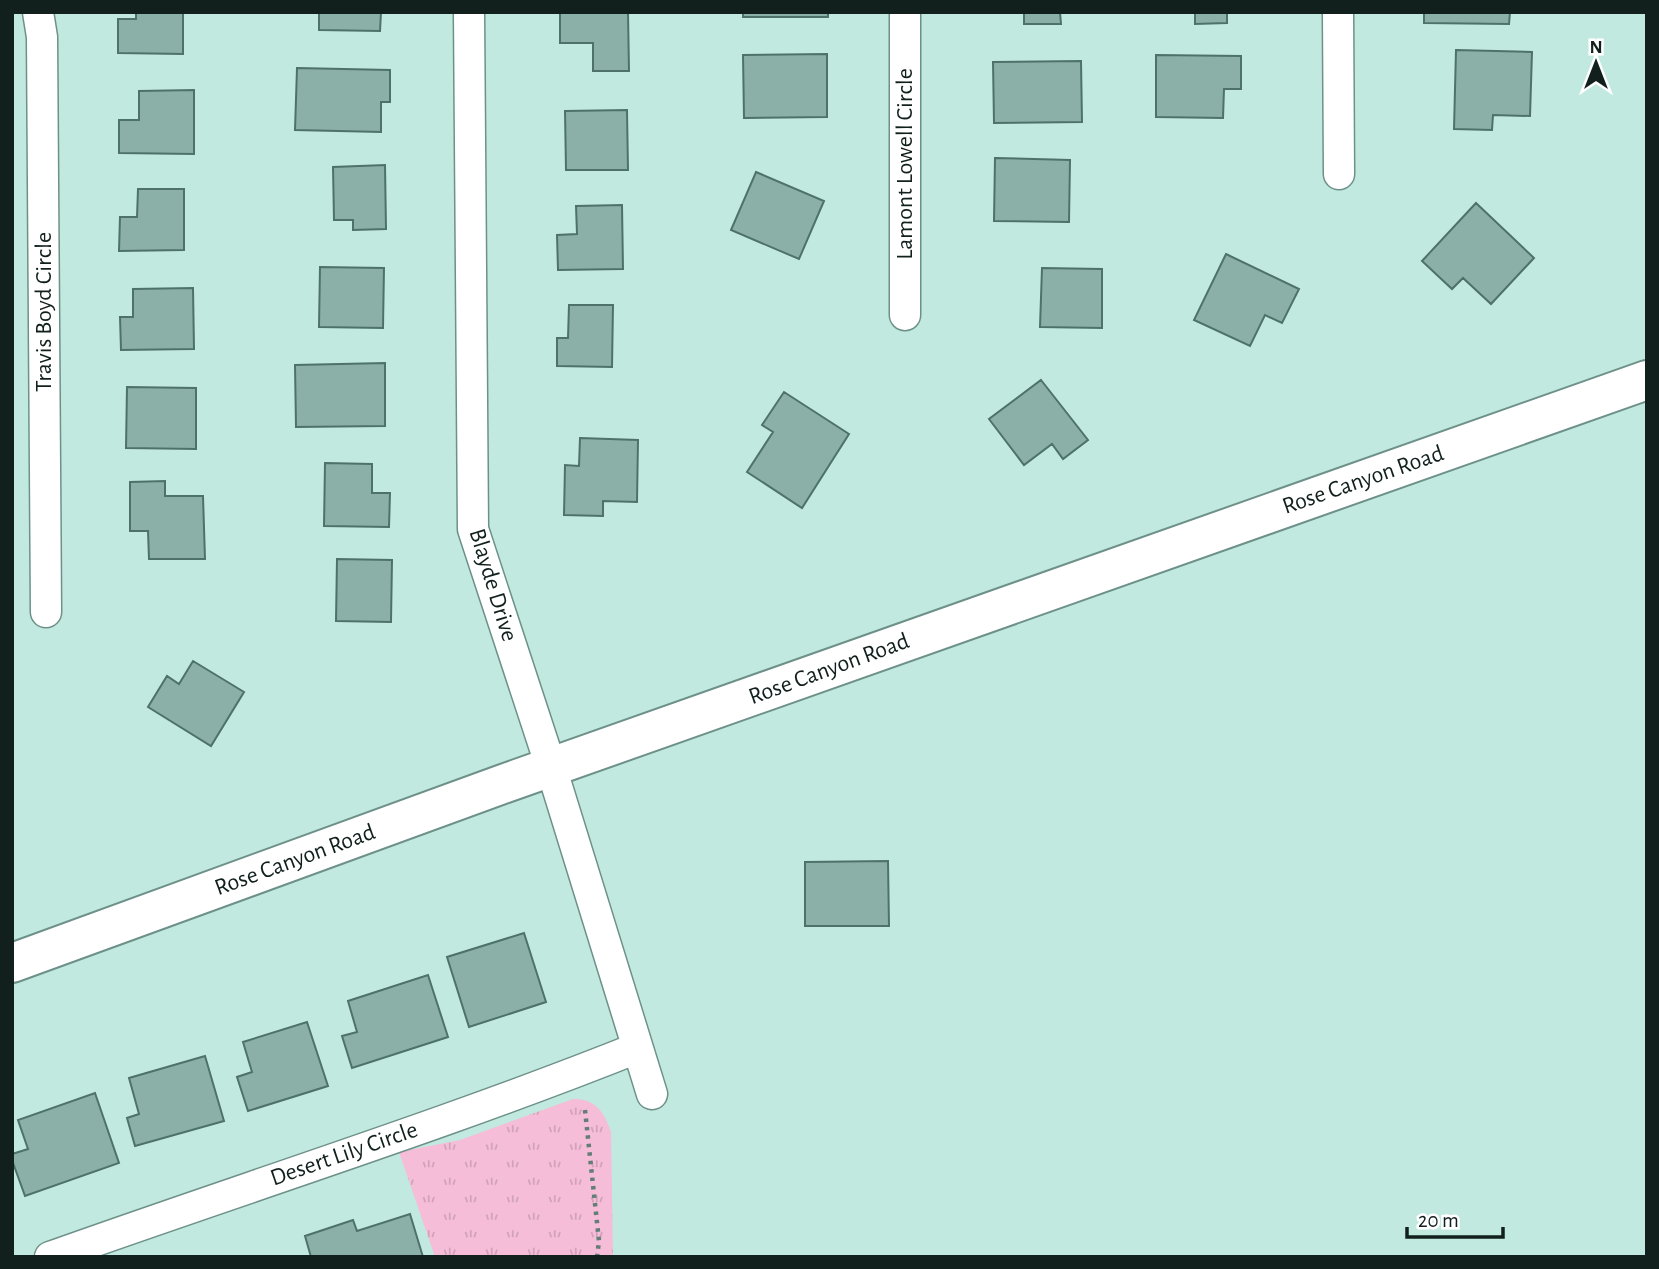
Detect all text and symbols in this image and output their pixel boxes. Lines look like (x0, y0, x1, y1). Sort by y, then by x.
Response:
north arrow (1561, 28, 1631, 98)
text: N (1589, 38, 1603, 57)
street label: Lamont Lowell Circle (893, 68, 917, 260)
street label: Travis Boyd Circle (32, 232, 56, 392)
street label: Rose Canyon Road (1279, 441, 1447, 519)
street label: Blayde Drive (464, 526, 522, 644)
street label: Rose Canyon Road (746, 629, 912, 709)
street label: Rose Canyon Road (212, 820, 378, 900)
street label: Desert Lily Circle (267, 1118, 421, 1190)
scale bar (1407, 1196, 1503, 1240)
text: 20 m (1418, 1210, 1459, 1231)

